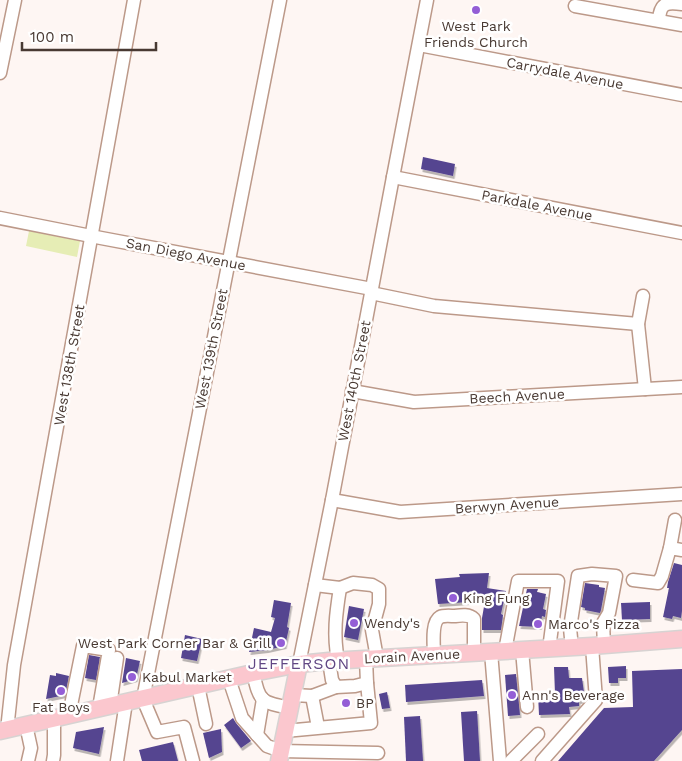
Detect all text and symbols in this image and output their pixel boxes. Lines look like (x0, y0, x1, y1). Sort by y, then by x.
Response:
marker: West Park Friends Church (470, 4, 482, 16)
place label: West Park Friends Church (424, 18, 528, 50)
scale bar (22, 20, 156, 52)
text: 100 m (30, 28, 74, 46)
street label: Carrydale Avenue (505, 54, 625, 92)
street label: Parkdale Avenue (480, 186, 594, 224)
street label: San Diego Avenue (125, 235, 247, 273)
street label: West 139th Street (191, 287, 231, 411)
street label: West 138th Street (50, 303, 88, 427)
street label: West 140th Street (334, 319, 374, 443)
street label: Beech Avenue (469, 386, 565, 406)
street label: Berwyn Avenue (454, 493, 560, 517)
place label: King Fung (463, 590, 530, 606)
marker: King Fung (447, 592, 459, 604)
place label: Wendy's (364, 615, 420, 631)
place label: Marco's Pizza (548, 616, 640, 632)
marker: Wendy's (348, 617, 360, 629)
marker: Marco's Pizza (532, 618, 544, 630)
place label: West Park Corner Bar & Grill (78, 635, 272, 651)
marker: West Park Corner Bar & Grill (275, 637, 287, 649)
street label: Lorain Avenue (364, 645, 460, 667)
district label: JEFFERSON (248, 654, 350, 673)
place label: Kabul Market (142, 669, 232, 685)
marker: Kabul Market (126, 671, 138, 683)
marker: Fat Boys (55, 685, 67, 697)
place label: Ann's Beverage (522, 687, 625, 703)
marker: Ann's Beverage (506, 689, 518, 701)
place label: BP (356, 695, 374, 711)
marker: BP (340, 697, 352, 709)
place label: Fat Boys (32, 699, 90, 715)

